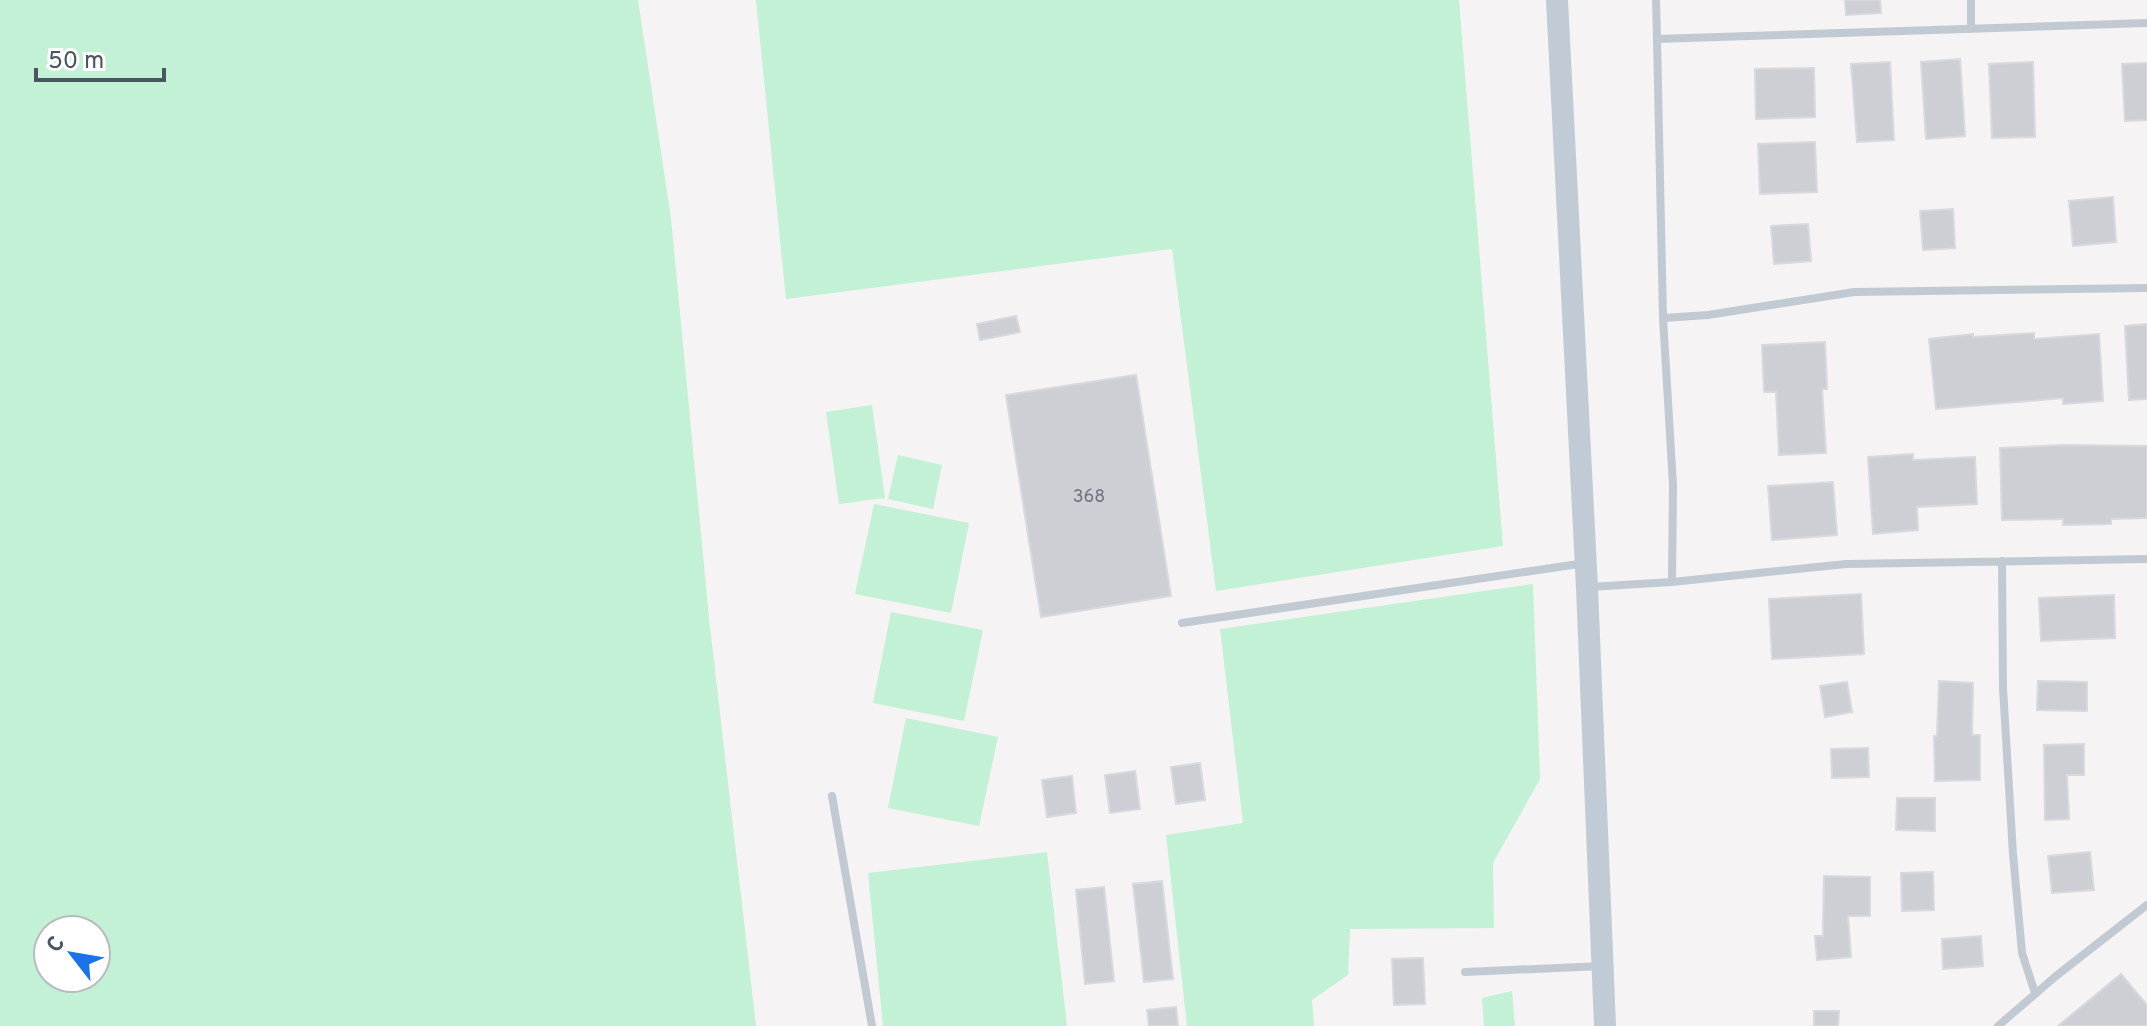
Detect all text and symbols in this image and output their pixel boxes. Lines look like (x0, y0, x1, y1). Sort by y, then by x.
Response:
scale bar (36, 32, 164, 82)
text: 50 m (48, 47, 104, 77)
house number: 368 (1073, 486, 1105, 509)
north arrow (32, 914, 112, 994)
text: С (42, 932, 72, 958)

